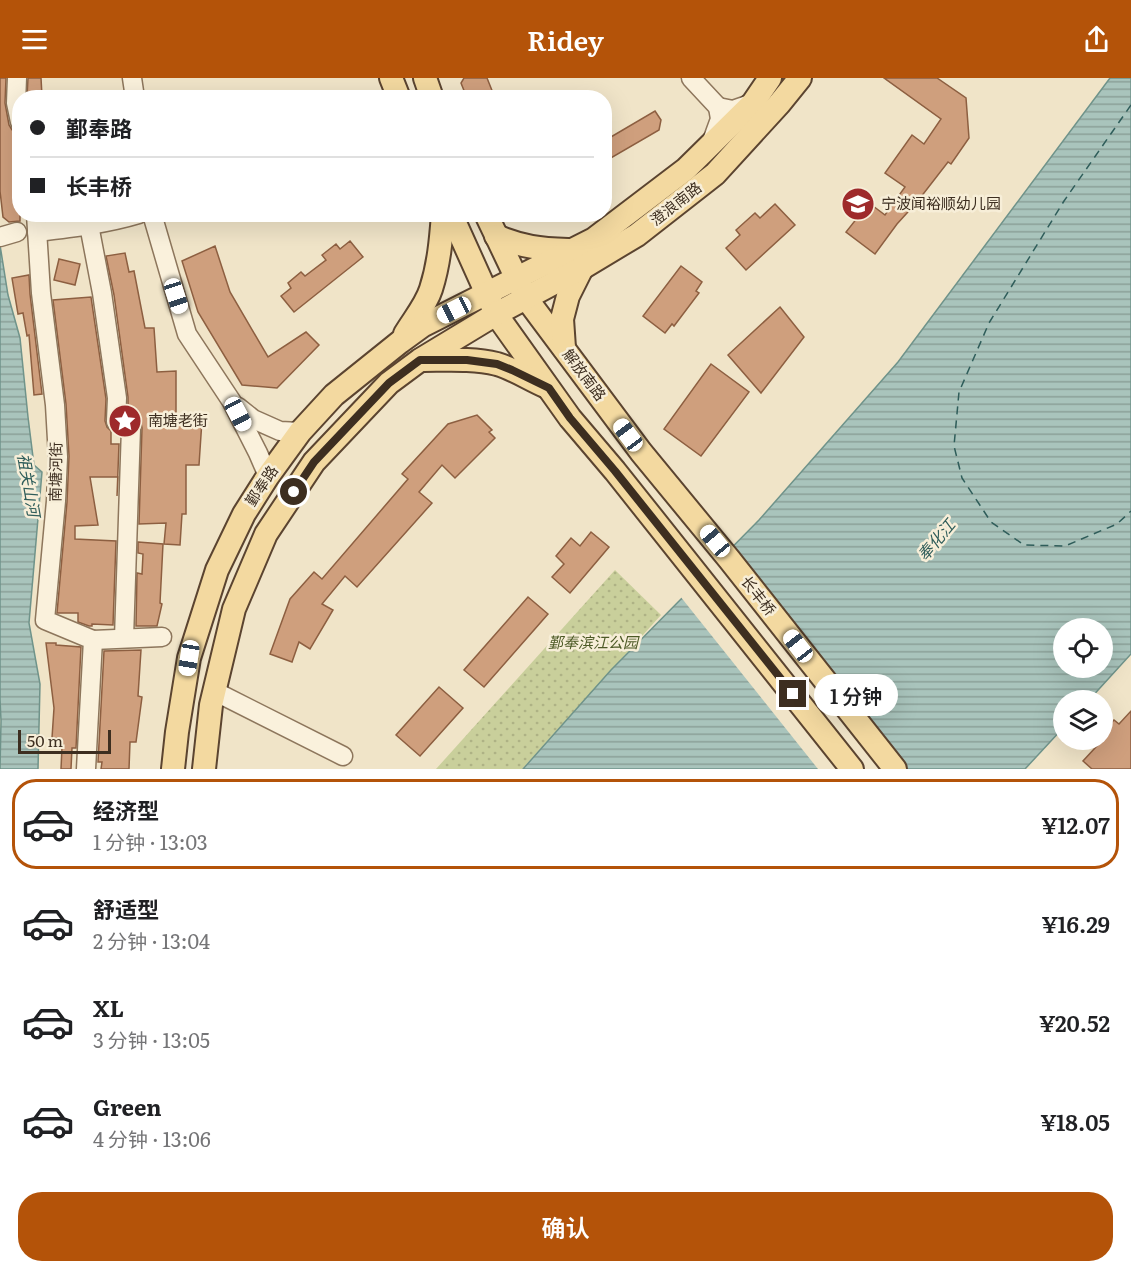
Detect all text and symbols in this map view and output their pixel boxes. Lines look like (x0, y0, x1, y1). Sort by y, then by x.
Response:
text: Ridey (527, 19, 604, 59)
icon: menu (18, 23, 51, 56)
icon: share (1080, 23, 1113, 56)
text: 鄞奉路 (66, 111, 132, 144)
text: 长丰桥 (66, 169, 132, 202)
street label: 澄浪南路 (644, 175, 706, 230)
school or university icon: 宁波闻裕顺幼儿园 (840, 186, 876, 222)
place label: 宁波闻裕顺幼儿园 (881, 191, 1001, 214)
car (162, 276, 190, 316)
car (434, 294, 474, 326)
street label: 解放南路 (558, 343, 612, 405)
car (222, 394, 254, 434)
place icon: 南塘老街 (107, 403, 143, 439)
place label: 南塘老街 (148, 408, 208, 431)
car (610, 415, 646, 455)
street label: 南塘河街 (42, 442, 67, 502)
water label: 祖关山河 (13, 451, 48, 521)
street label: 鄞奉路 (239, 460, 283, 510)
route start (280, 478, 307, 505)
water label: 奉化江 (911, 512, 961, 565)
car (697, 521, 733, 561)
street label: 长丰桥 (736, 570, 782, 620)
map controls (1053, 618, 1113, 750)
button: locate (1053, 618, 1113, 678)
car (780, 626, 816, 666)
park label: 鄞奉滨江公园 (548, 630, 640, 653)
car (177, 639, 201, 677)
callout: 1 分钟 (814, 673, 898, 715)
route end (779, 680, 806, 707)
text: 1 分钟 (830, 680, 882, 710)
button: layers (1053, 690, 1113, 750)
scale bar (18, 727, 111, 754)
text: 50 m (27, 728, 63, 752)
text: 经济型 (93, 793, 159, 826)
icon: car (21, 797, 75, 851)
text: ¥12.07 (1041, 808, 1110, 841)
text: 1 分钟 · 13:03 (93, 826, 208, 856)
text: 舒适型 (93, 892, 159, 925)
icon: car (21, 896, 75, 950)
text: ¥16.29 (1041, 907, 1110, 940)
text: 2 分钟 · 13:04 (93, 925, 210, 955)
text: XL (93, 991, 124, 1024)
icon: car (21, 995, 75, 1049)
text: ¥20.52 (1039, 1006, 1110, 1039)
text: 3 分钟 · 13:05 (93, 1024, 210, 1054)
text: Green (93, 1090, 162, 1123)
icon: car (21, 1094, 75, 1148)
text: ¥18.05 (1040, 1105, 1110, 1138)
text: 4 分钟 · 13:06 (93, 1123, 211, 1153)
button: 确认 (18, 1192, 1113, 1261)

